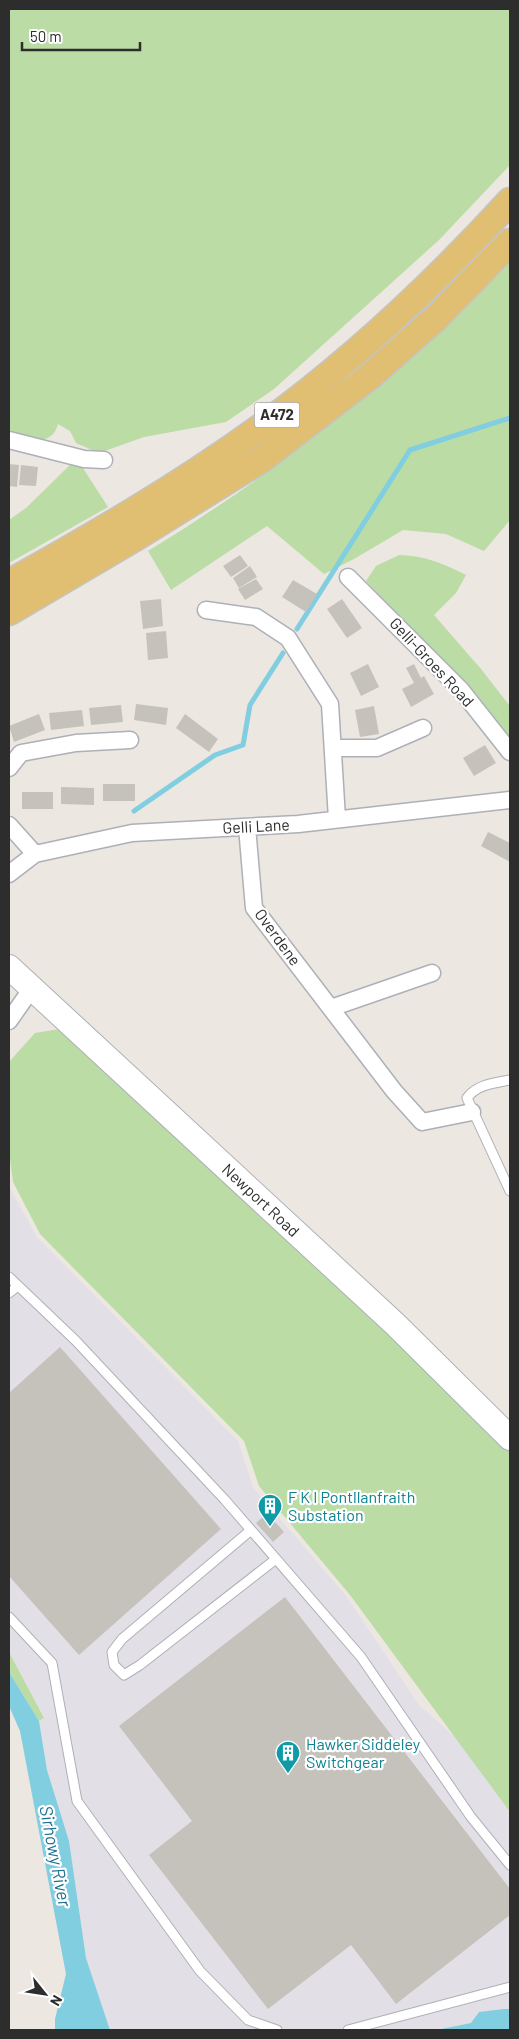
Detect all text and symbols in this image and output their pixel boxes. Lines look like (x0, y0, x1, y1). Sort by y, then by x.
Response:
scale bar (22, 20, 140, 52)
text: 50 m (30, 27, 62, 45)
road number: A472 (254, 402, 300, 428)
street label: Gelli-Groes Road (386, 613, 479, 710)
street label: Gelli Lane (222, 814, 290, 837)
street label: Overdene (251, 904, 305, 969)
street label: Newport Road (219, 1159, 304, 1240)
place label: F K I Pontllanfraith Substation (288, 1487, 415, 1524)
building icon: F K I Pontllanfraith Substation (257, 1493, 283, 1527)
place label: Hawker Siddeley Switchgear (306, 1734, 421, 1771)
building icon: Hawker Siddeley Switchgear (275, 1740, 301, 1774)
water label: Sirhowy River (35, 1803, 77, 1909)
north arrow (20, 1969, 70, 2019)
text: N (47, 1992, 66, 2009)

